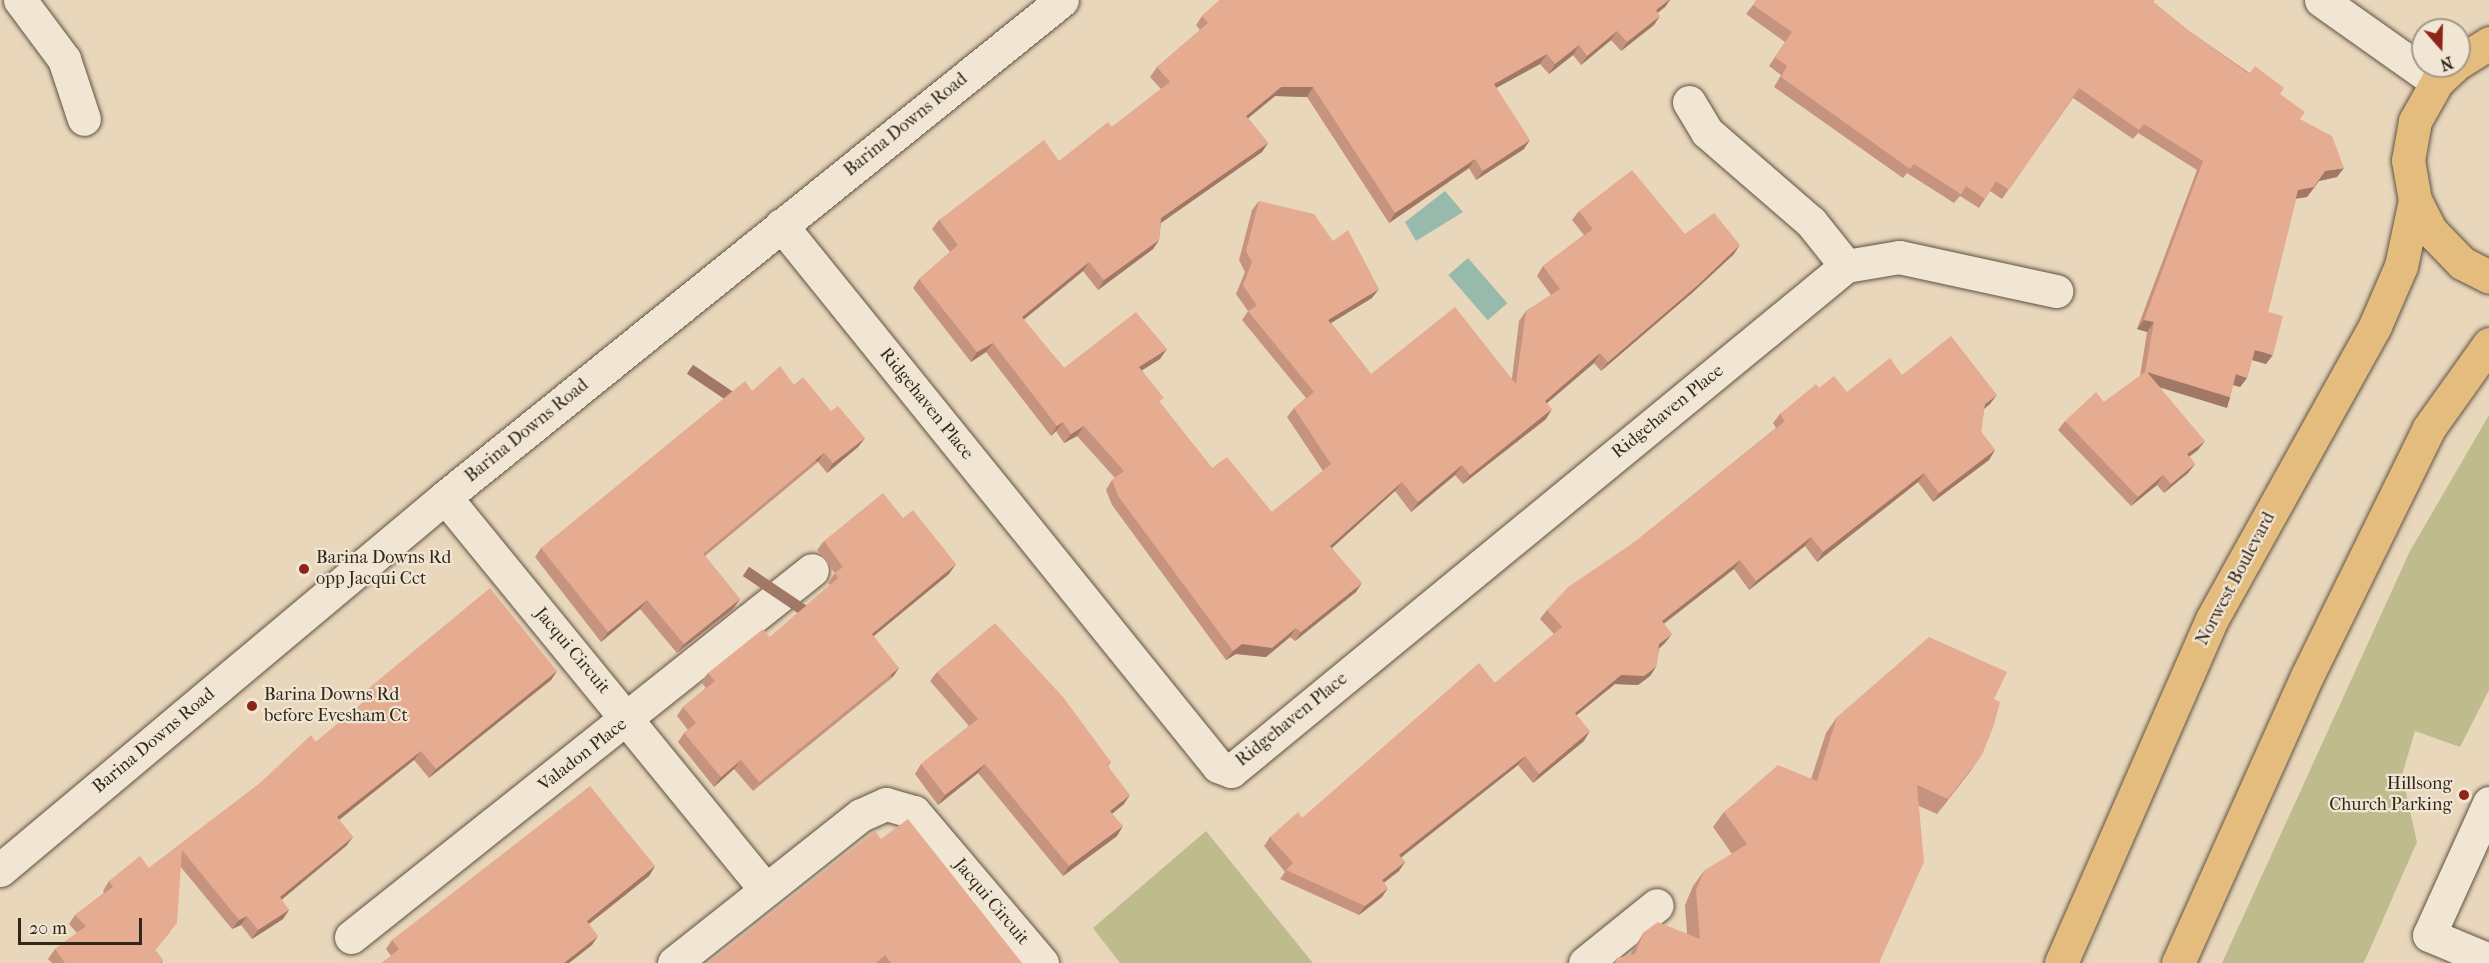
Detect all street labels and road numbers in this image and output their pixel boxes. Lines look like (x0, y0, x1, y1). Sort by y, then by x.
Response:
street label: Barina Downs Road (840, 69, 972, 181)
street label: Ridgehaven Place (874, 344, 978, 464)
street label: Ridgehaven Place (1608, 360, 1728, 464)
street label: Barina Downs Road (461, 375, 593, 487)
street label: Norwest Boulevard (2192, 509, 2280, 649)
street label: Jacqui Circuit (530, 603, 614, 699)
street label: Ridgehaven Place (1232, 668, 1352, 772)
street label: Barina Downs Road (89, 684, 219, 798)
street label: Valadon Place (534, 714, 632, 796)
street label: Jacqui Circuit (949, 854, 1033, 950)

